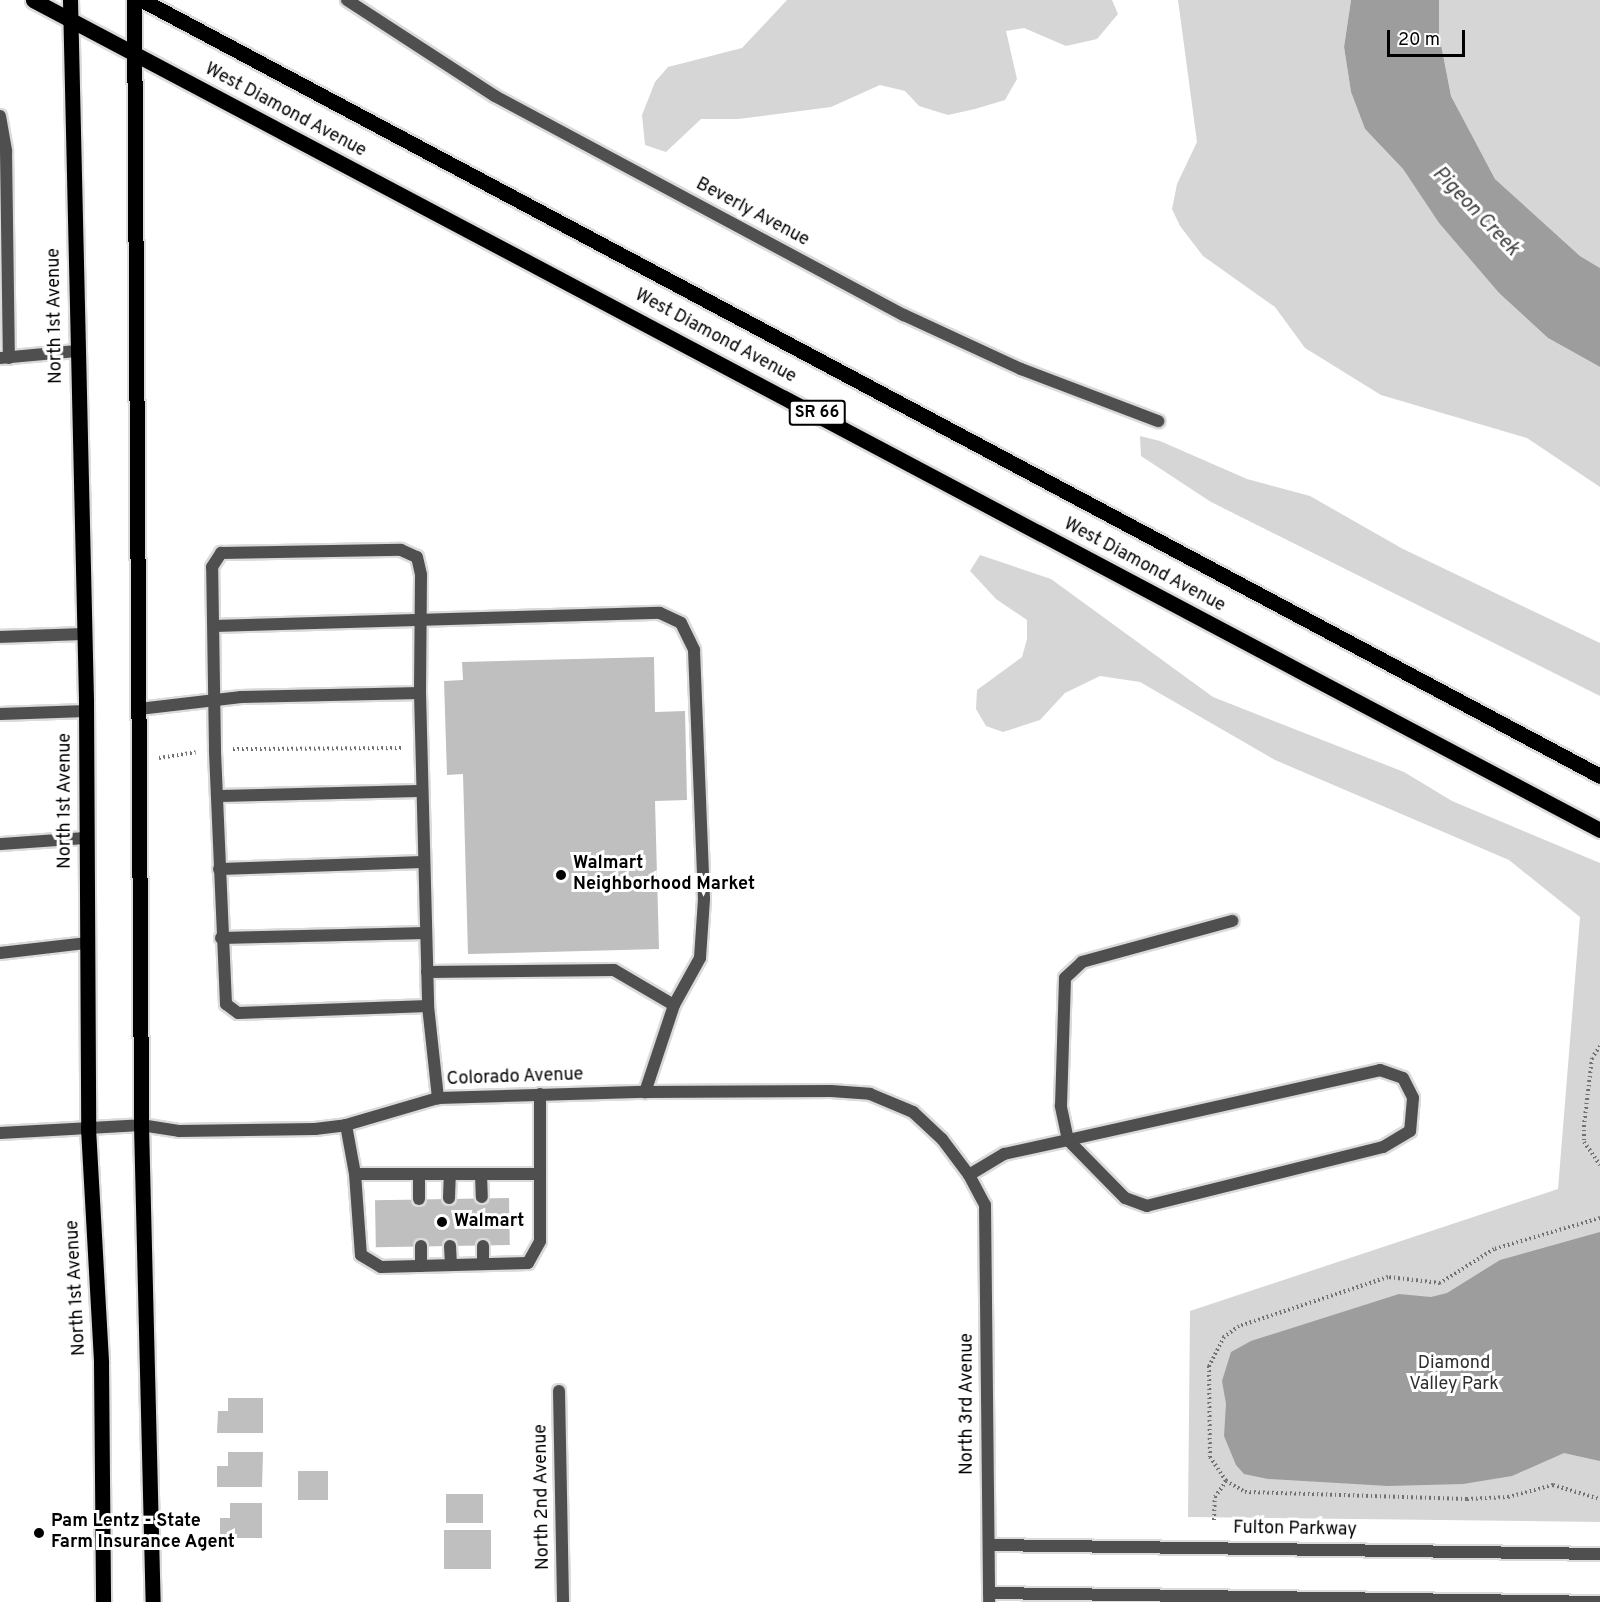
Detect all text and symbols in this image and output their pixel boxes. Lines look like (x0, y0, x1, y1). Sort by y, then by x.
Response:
scale bar (1390, 18, 1468, 56)
text: 20 m (1398, 29, 1440, 52)
street label: West Diamond Avenue (200, 59, 370, 163)
water label: Pigeon Creek (1427, 162, 1523, 262)
street label: Beverly Avenue (691, 174, 813, 252)
street label: North 1st Avenue (44, 248, 68, 384)
street label: West Diamond Avenue (630, 285, 800, 389)
road number: SR 66 (788, 400, 846, 426)
street label: West Diamond Avenue (1059, 514, 1229, 618)
street label: North 1st Avenue (55, 733, 77, 869)
place label: Walmart Neighborhood Market (573, 854, 755, 896)
marker: Walmart Neighborhood Market (554, 868, 568, 882)
street label: Colorado Avenue (446, 1065, 584, 1091)
place label: Walmart (454, 1211, 524, 1233)
marker: Walmart (435, 1215, 449, 1229)
street label: North 1st Avenue (63, 1219, 91, 1357)
street label: North 3rd Avenue (957, 1333, 979, 1475)
park label: Diamond Valley Park (1409, 1354, 1499, 1396)
street label: North 2nd Avenue (531, 1423, 555, 1571)
place label: Pam Lentz - State Farm Insurance Agent (51, 1512, 236, 1555)
street label: Fulton Parkway (1233, 1518, 1357, 1542)
marker: Pam Lentz - State Farm Insurance Agent (32, 1526, 46, 1540)

